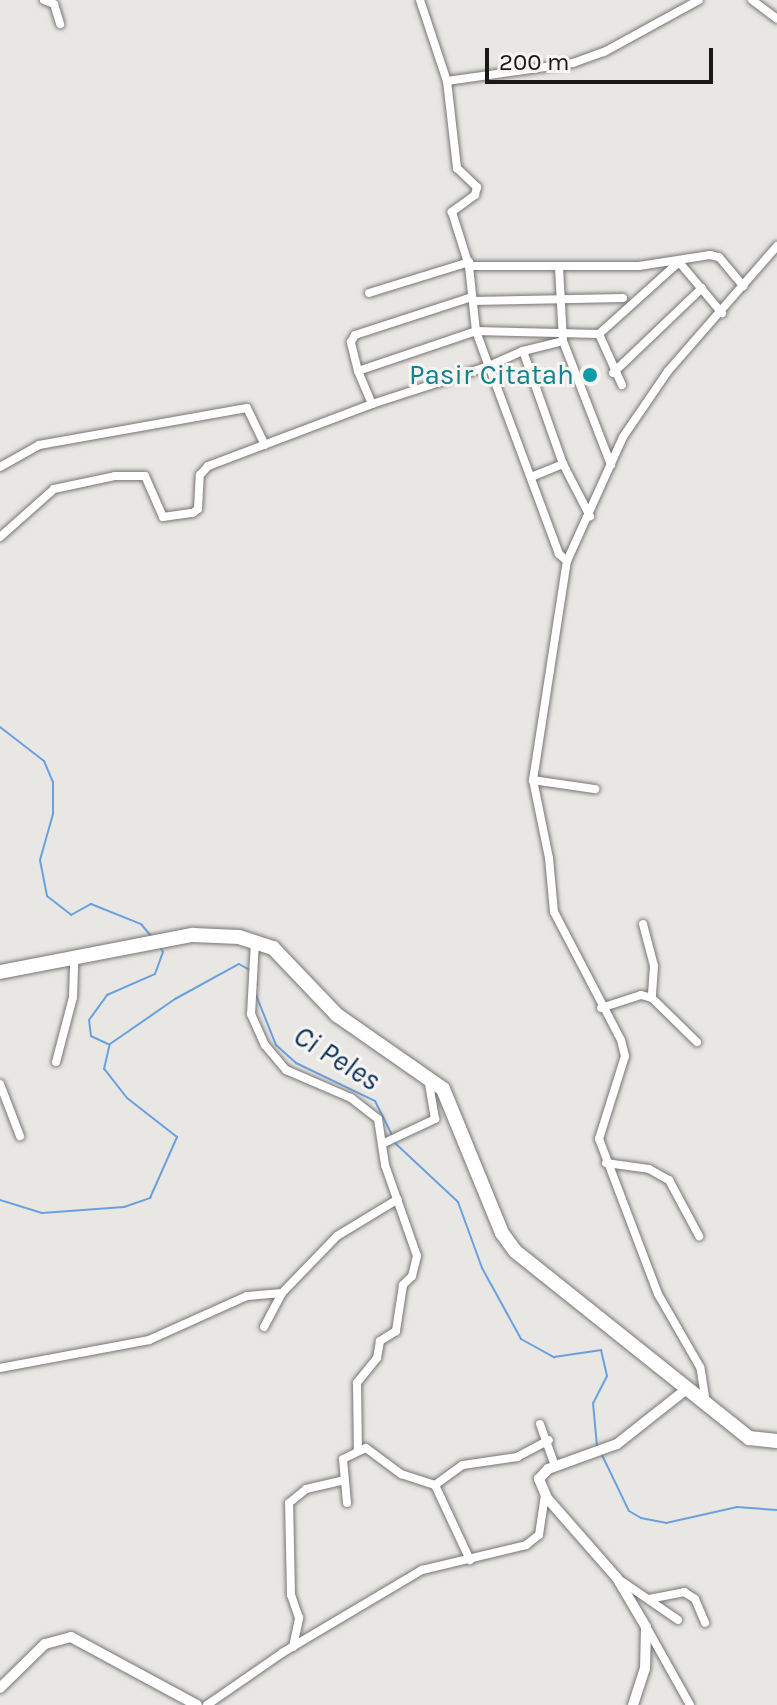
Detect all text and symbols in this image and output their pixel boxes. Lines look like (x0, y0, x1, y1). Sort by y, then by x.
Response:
scale bar (489, 32, 717, 82)
text: 200 m (499, 48, 570, 76)
place label: Pasir Citatah (409, 358, 574, 392)
marker: Pasir Citatah (581, 366, 599, 384)
water label: Ci Peles (287, 1017, 387, 1099)

